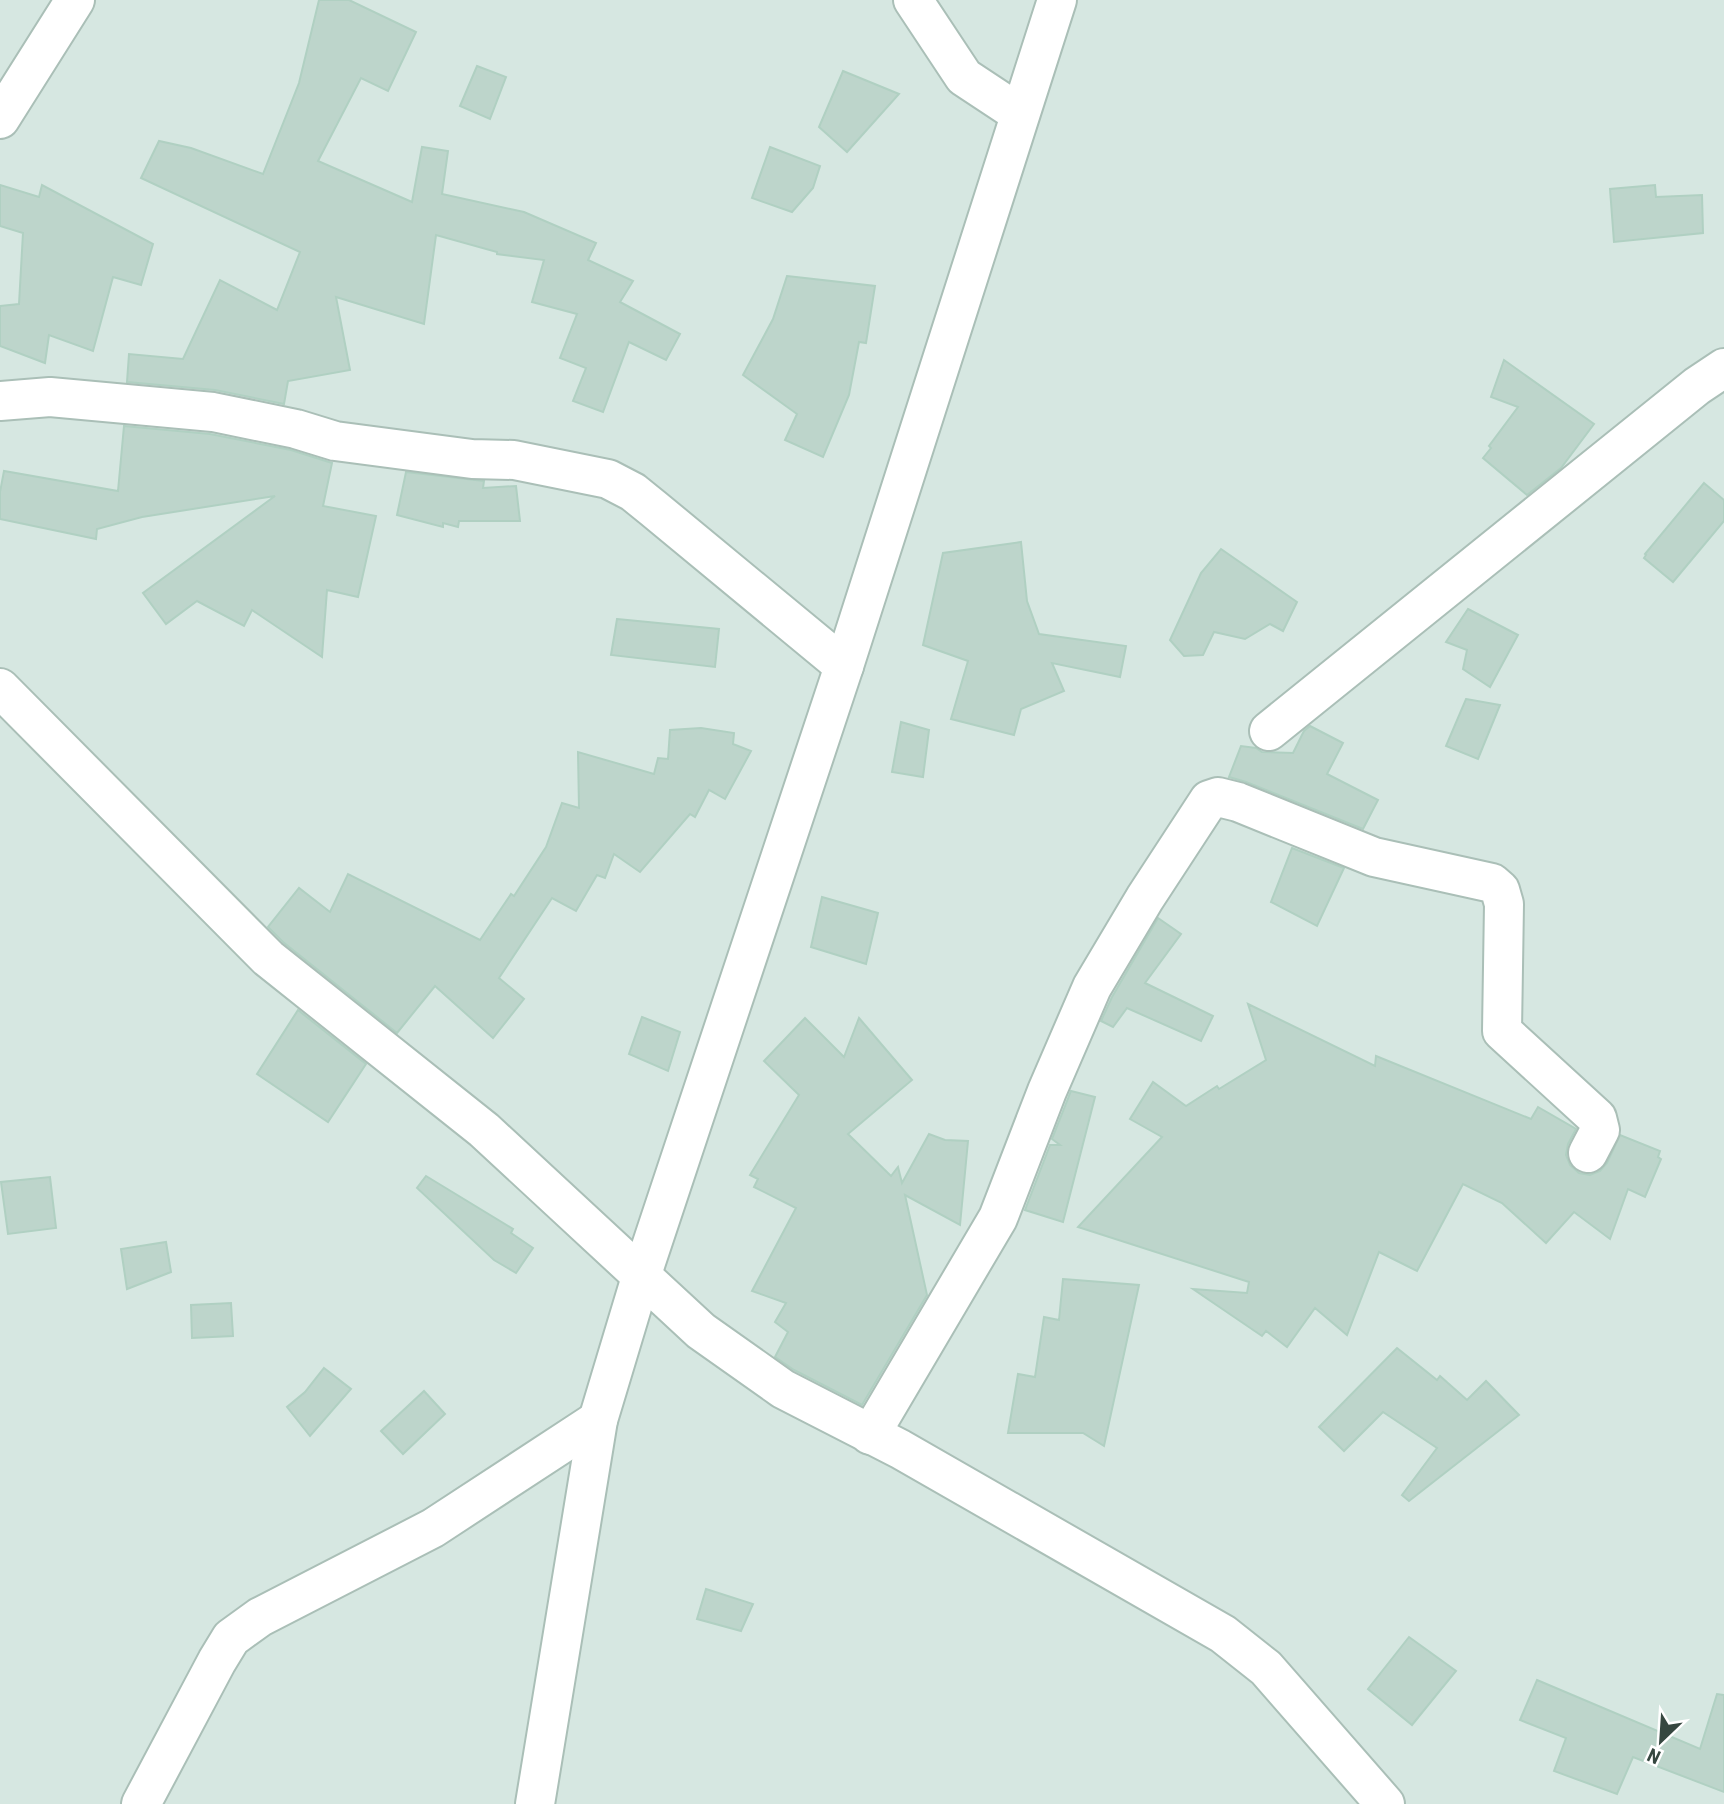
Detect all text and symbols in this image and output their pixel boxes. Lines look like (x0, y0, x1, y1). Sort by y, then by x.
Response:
north arrow (1626, 1706, 1696, 1776)
text: N (1644, 1743, 1664, 1769)

